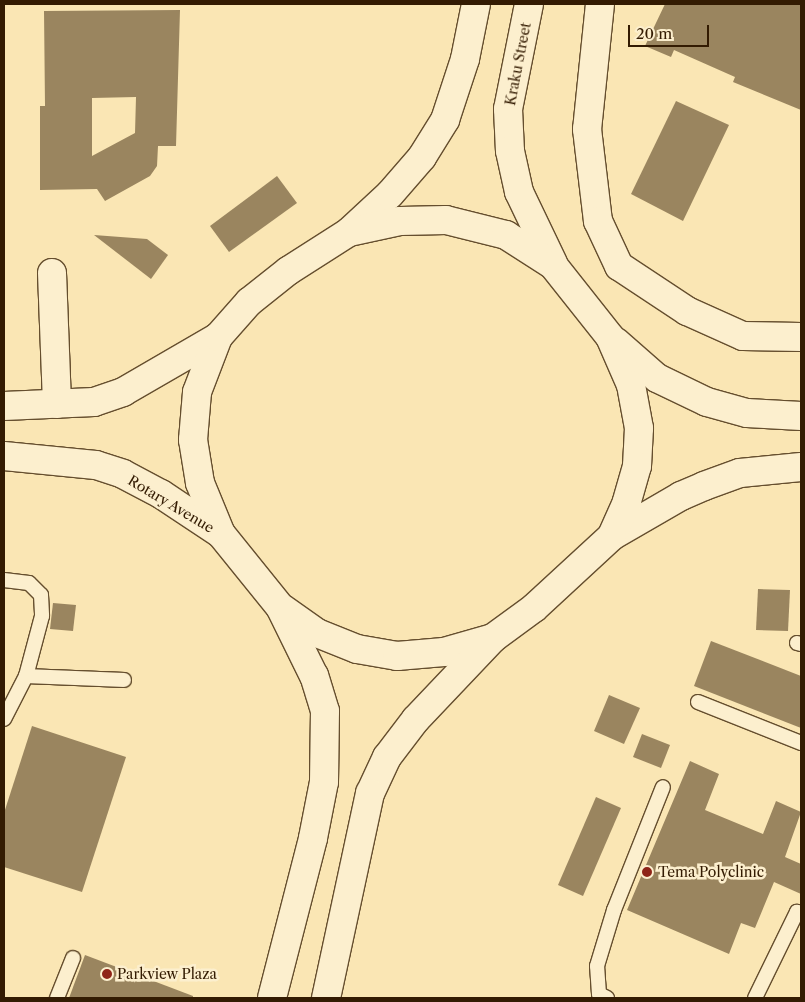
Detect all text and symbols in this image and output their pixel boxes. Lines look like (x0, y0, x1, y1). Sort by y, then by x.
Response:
scale bar (630, 15, 711, 47)
street label: Kraku Street (502, 21, 534, 107)
text: 20 m (636, 24, 672, 43)
street label: Rotary Avenue (125, 472, 217, 536)
place label: Tema Polyclinic (658, 864, 764, 880)
marker: Tema Polyclinic (640, 865, 654, 879)
place label: Parkview Plaza (117, 966, 217, 982)
marker: Parkview Plaza (101, 968, 113, 980)

